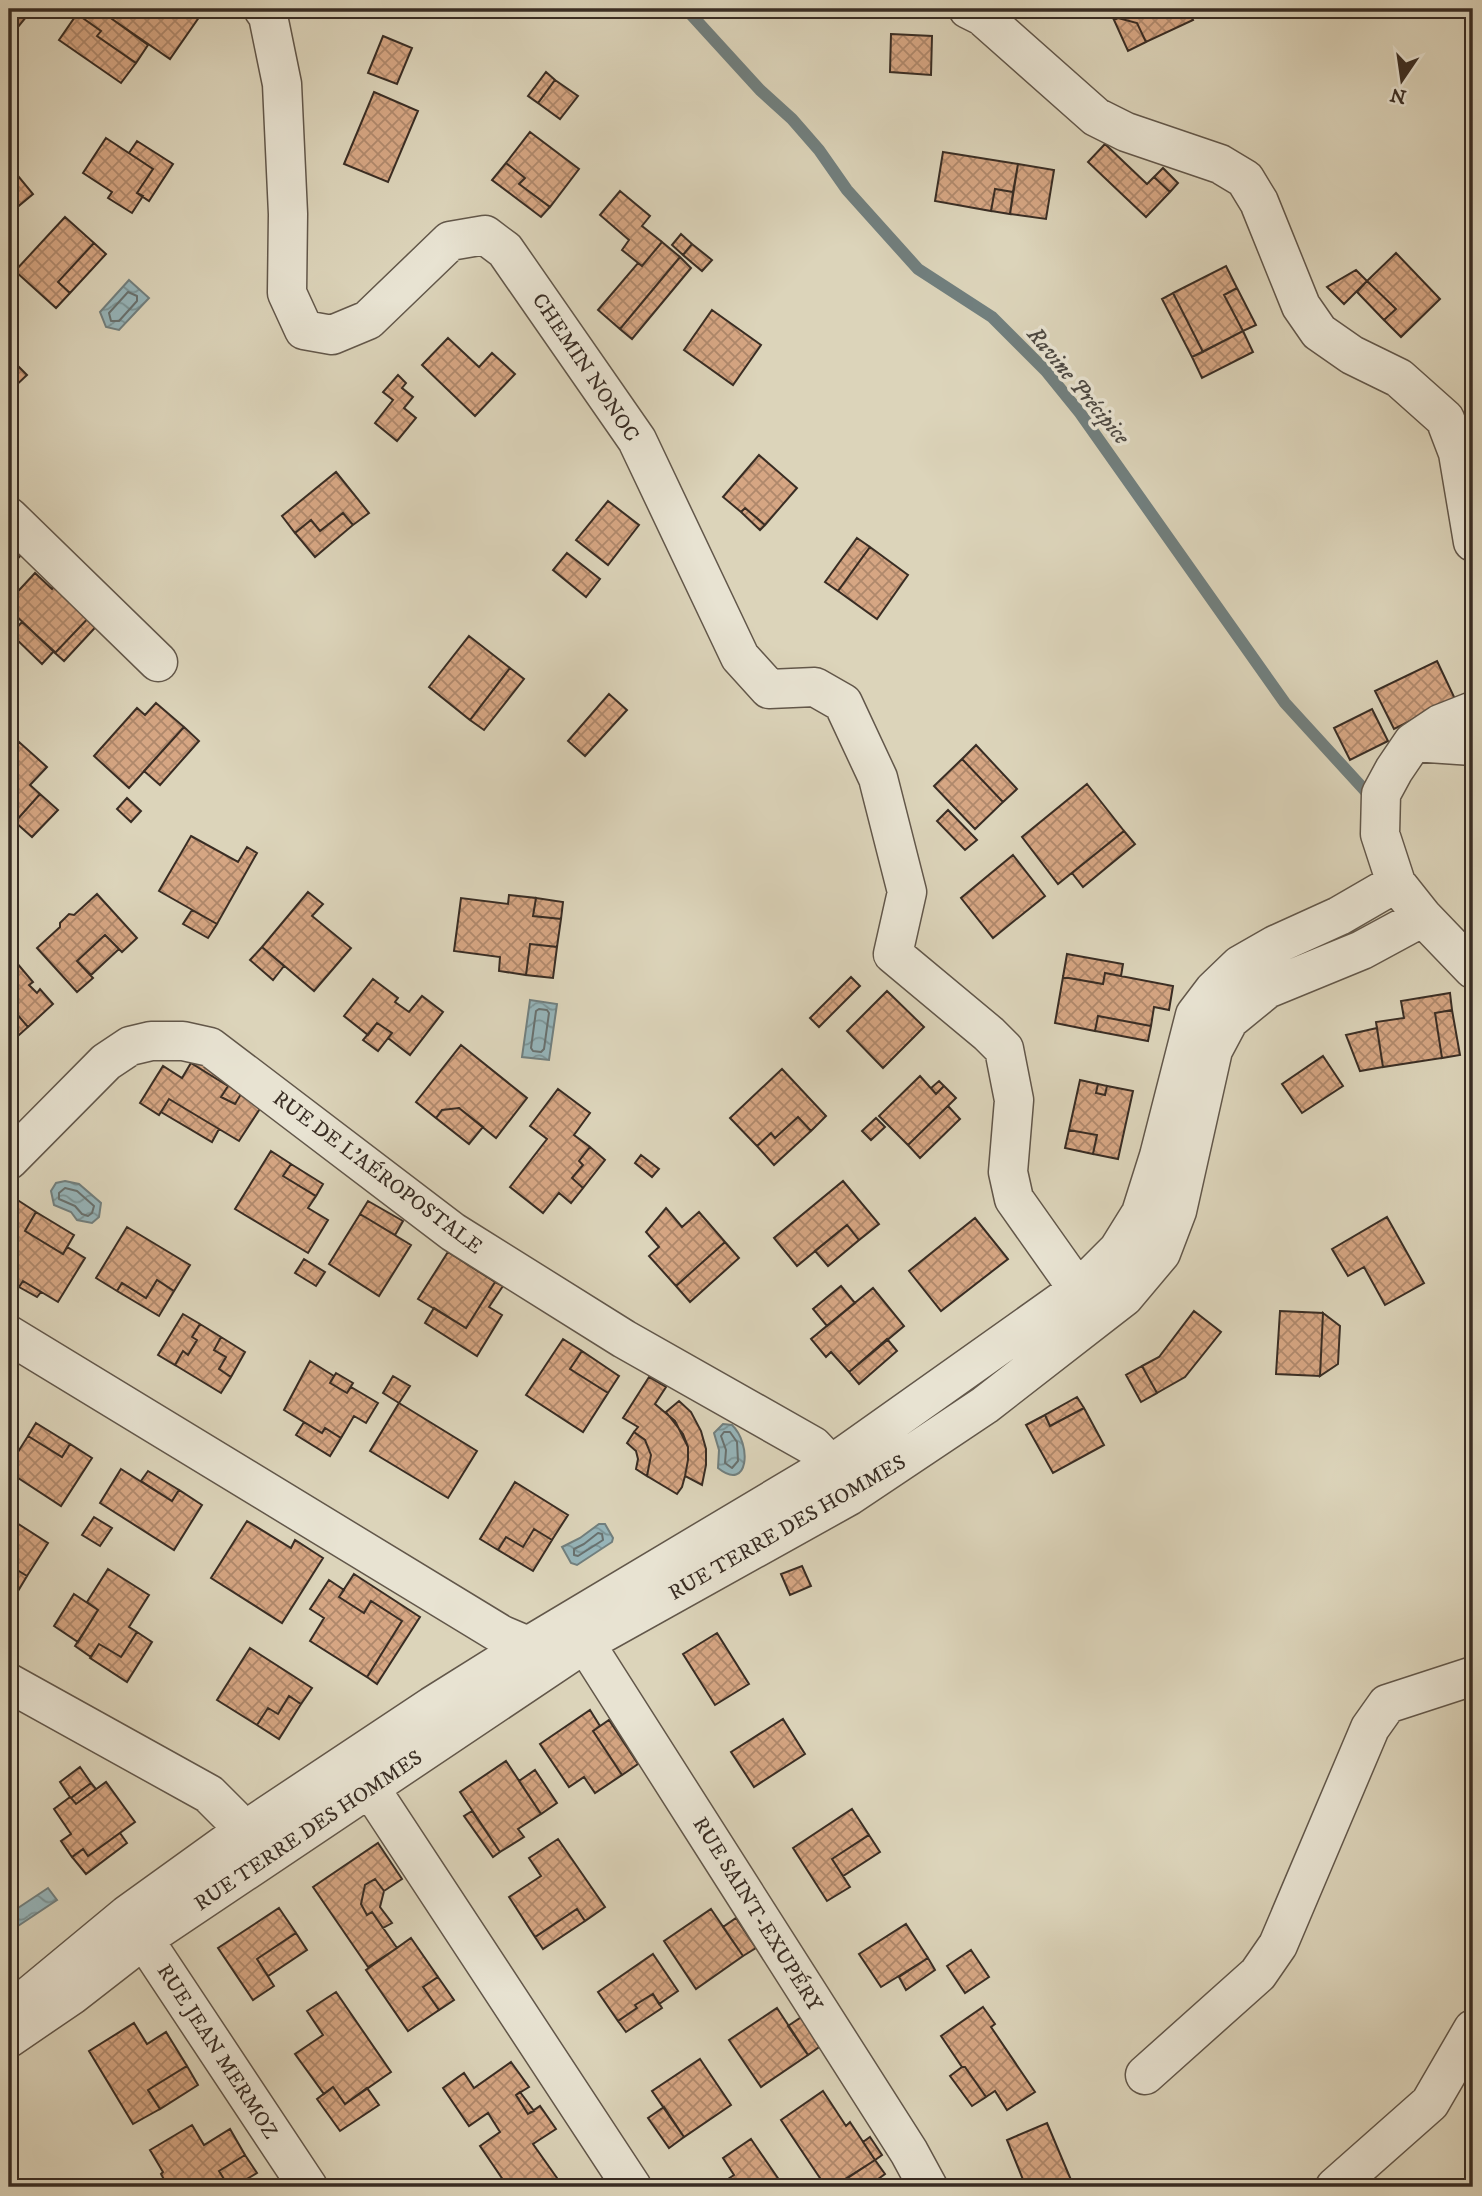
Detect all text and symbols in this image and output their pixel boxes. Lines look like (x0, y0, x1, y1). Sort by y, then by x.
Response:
north arrow (1366, 46, 1436, 116)
text: N (1388, 82, 1409, 108)
street label: CHEMIN NONOC (526, 288, 644, 447)
water label: Ravine Précipice (1019, 320, 1136, 452)
street label: RUE DE L'AÉROPOSTALE (267, 1085, 488, 1260)
street label: RUE TERRE DES HOMMES (664, 1449, 911, 1606)
street label: RUE TERRE DES HOMMES (190, 1745, 428, 1917)
street label: RUE SAINT-EXUPÉRY (687, 1812, 829, 2017)
street label: RUE JEAN MERMOZ (151, 1959, 283, 2144)

